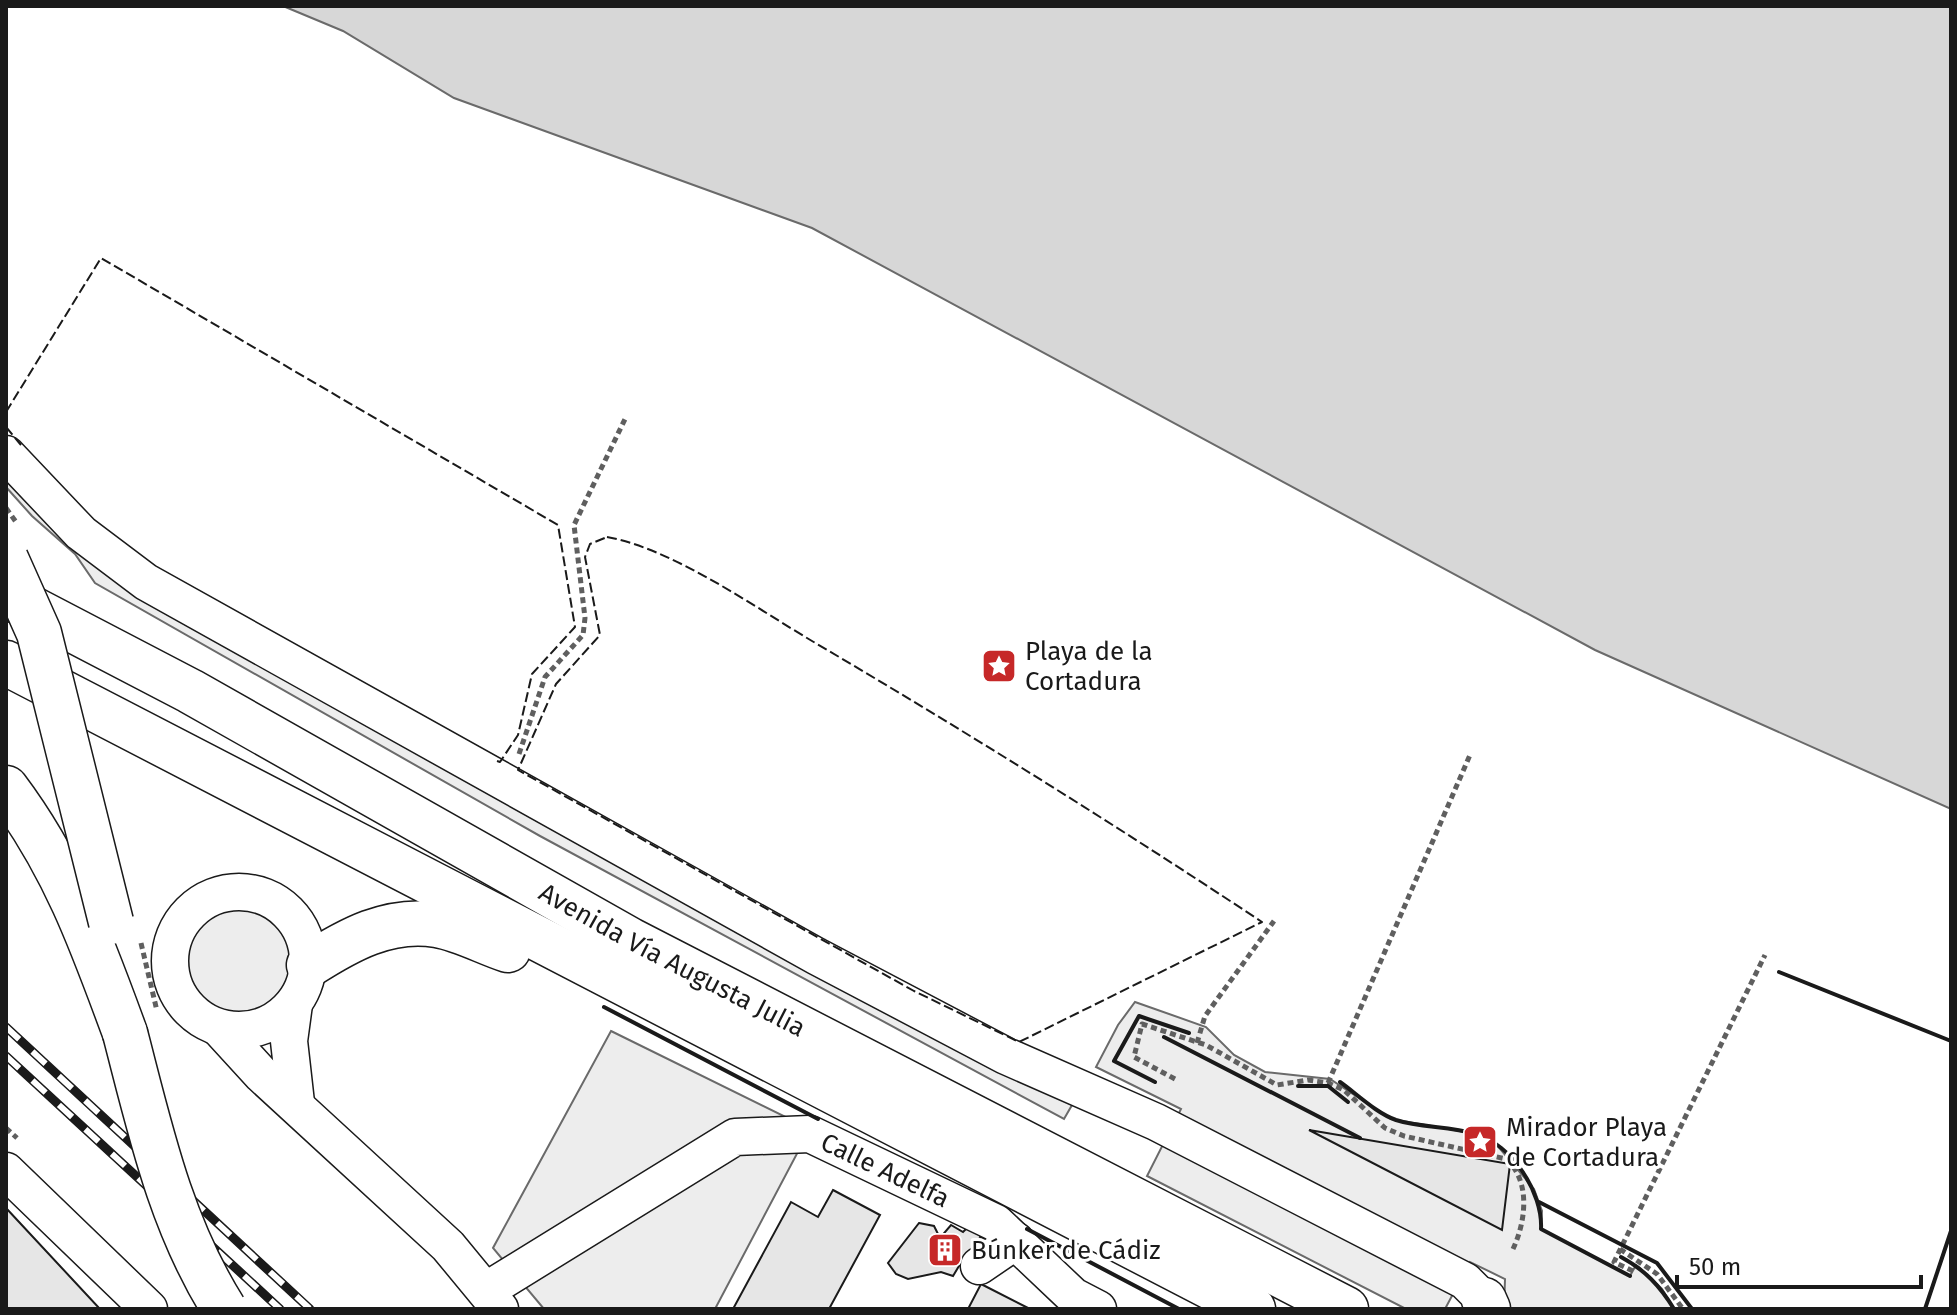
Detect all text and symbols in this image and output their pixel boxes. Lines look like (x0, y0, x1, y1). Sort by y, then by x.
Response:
place label: Playa de la Cortadura (1025, 636, 1153, 697)
place icon: Playa de la Cortadura (980, 647, 1018, 685)
street label: Avenida Vía Augusta Julia (534, 877, 811, 1044)
place label: Mirador Playa de Cortadura (1506, 1112, 1667, 1173)
place icon: Mirador Playa de Cortadura (1461, 1123, 1499, 1161)
street label: Calle Adelfa (816, 1127, 955, 1214)
building icon: Búnker de Cádiz (926, 1231, 964, 1269)
place label: Búnker de Cádiz (971, 1235, 1161, 1266)
scale bar (1677, 1239, 1921, 1289)
text: 50 m (1689, 1253, 1741, 1281)

